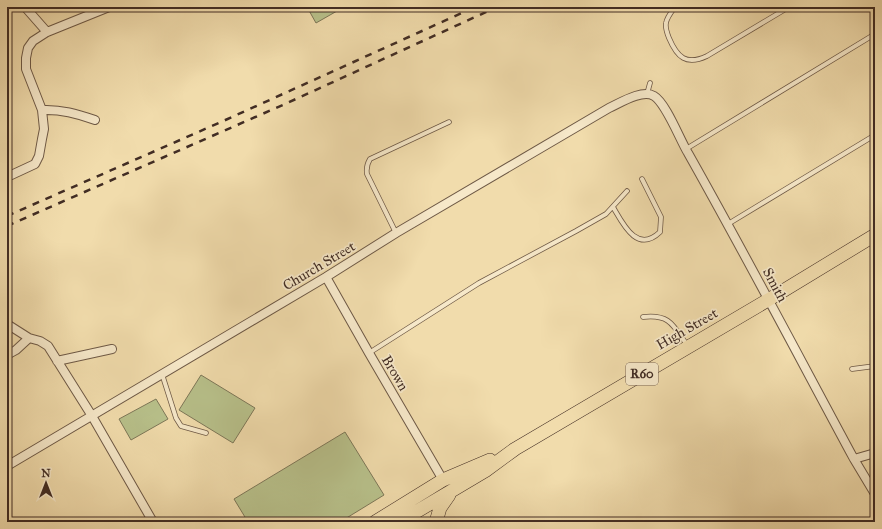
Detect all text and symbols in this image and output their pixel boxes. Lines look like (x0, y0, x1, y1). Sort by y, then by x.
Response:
street label: Church Street (280, 238, 358, 294)
street label: Smith (759, 265, 791, 305)
street label: High Street (653, 305, 721, 353)
street label: Brown (378, 352, 412, 394)
road number: R60 (626, 363, 658, 385)
north arrow (26, 463, 66, 503)
text: N (41, 467, 51, 480)

